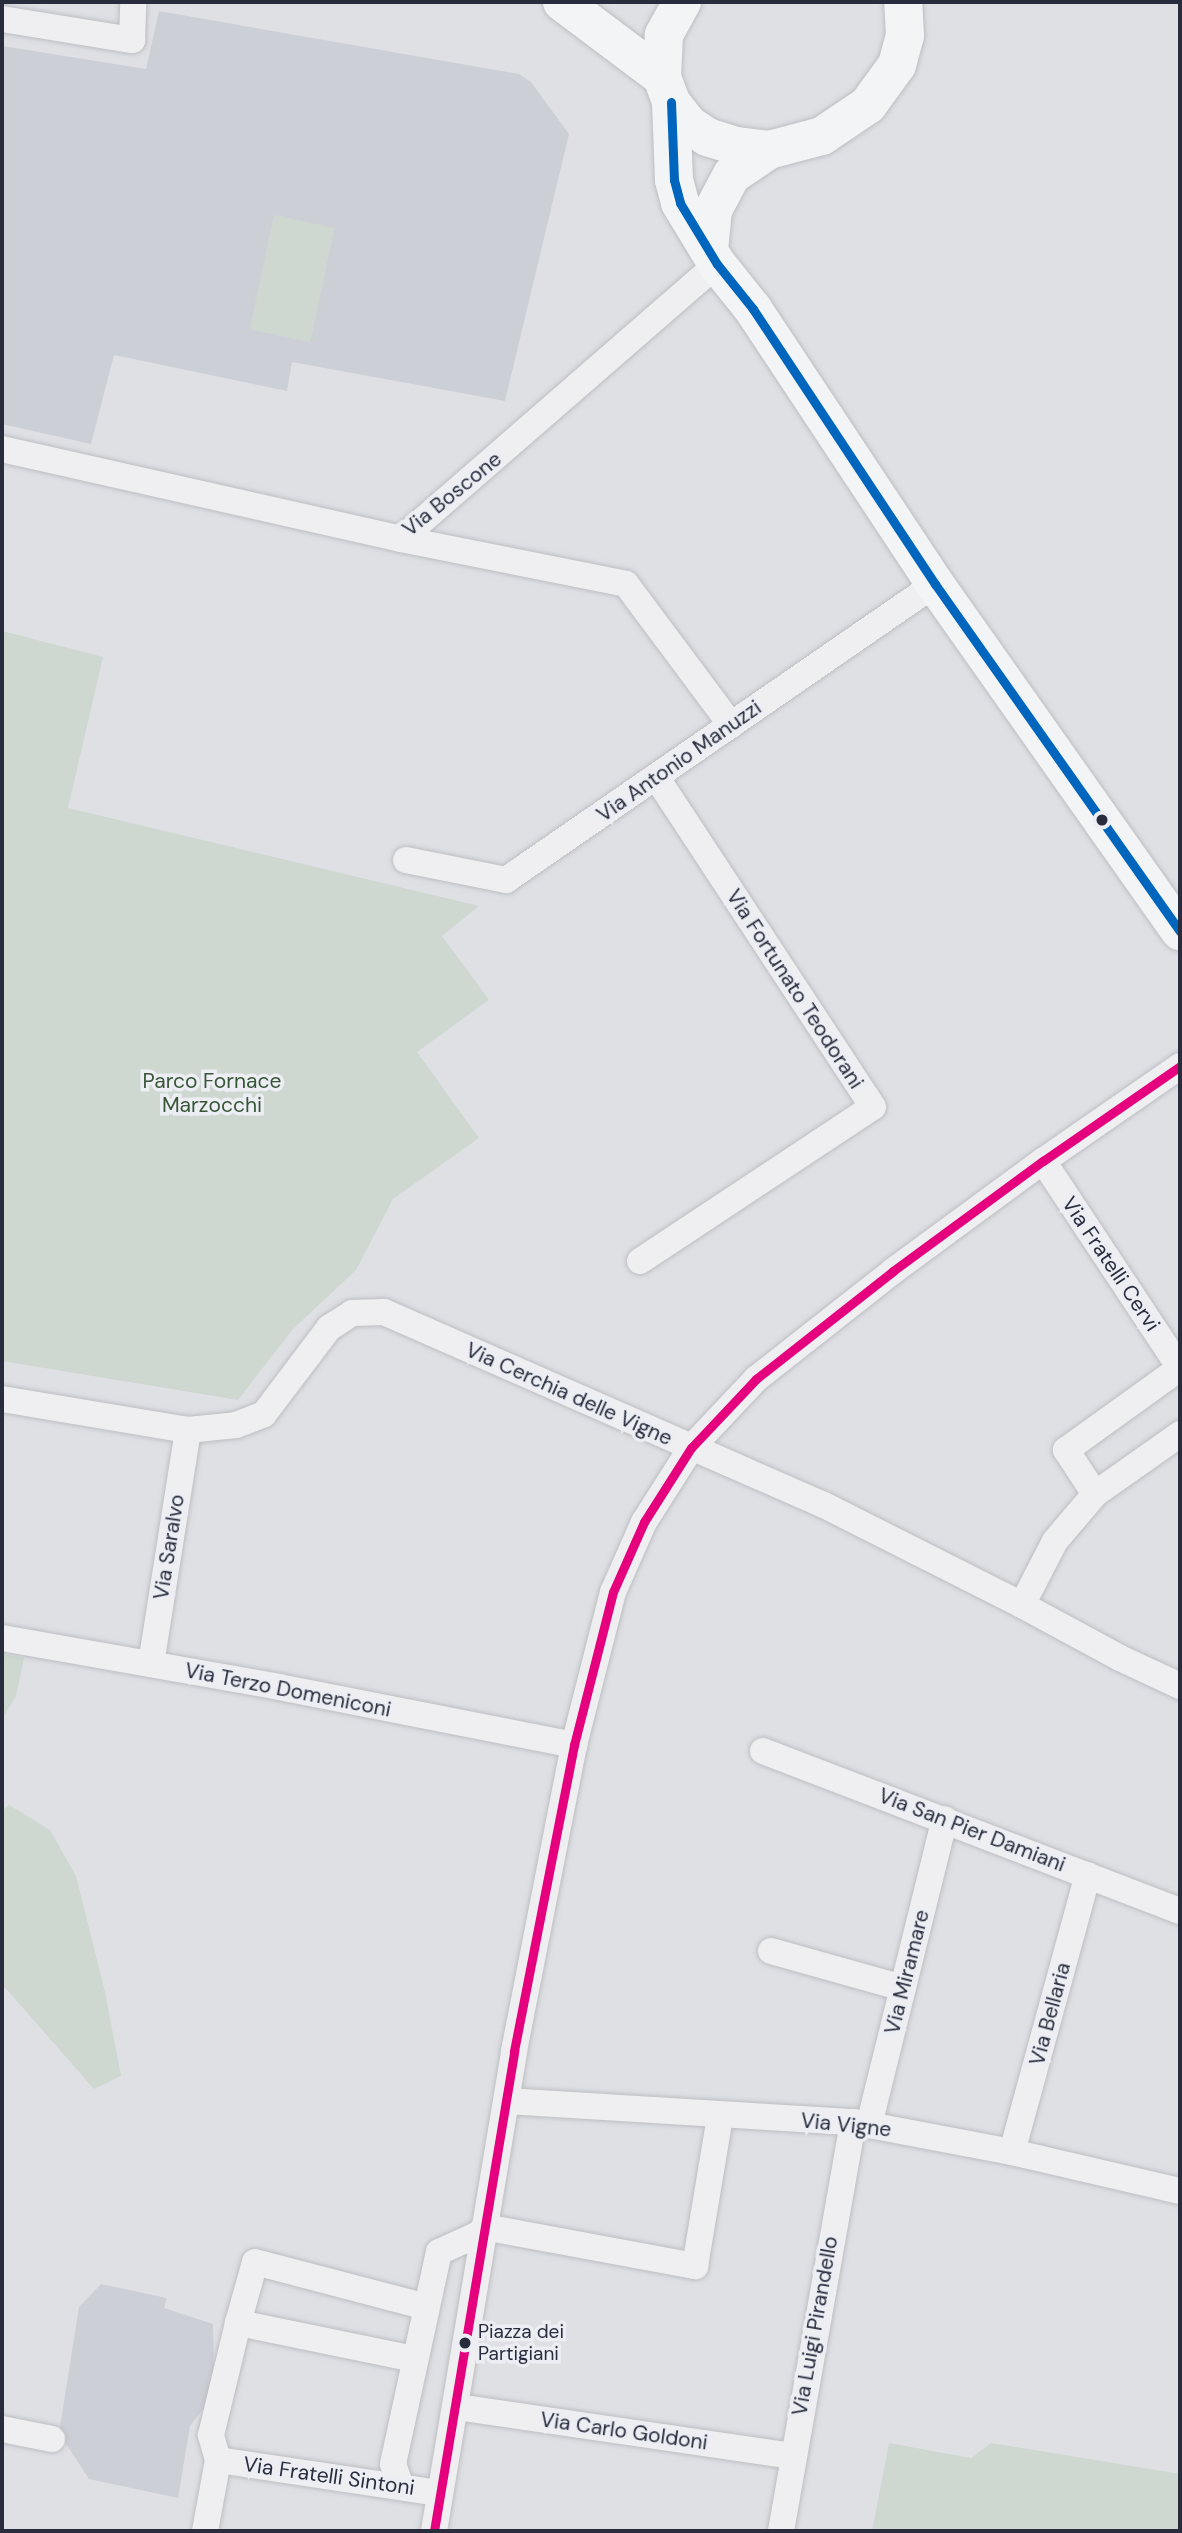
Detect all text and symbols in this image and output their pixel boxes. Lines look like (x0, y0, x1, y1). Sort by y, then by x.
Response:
street label: Via Boscone (397, 446, 507, 542)
street label: Via Antonio Manuzzi (592, 695, 766, 827)
unlabelled marker (1095, 813, 1109, 827)
street label: Via Fortunato Teodorani (721, 885, 869, 1093)
park label: Parco Fornace Marzocchi (143, 1068, 281, 1118)
street label: Via Fratelli Cervi (1057, 1192, 1165, 1336)
street label: Via Cerchia delle Vigne (462, 1337, 676, 1451)
street label: Via Saralvo (148, 1492, 190, 1602)
street label: Via Terzo Domeniconi (183, 1658, 393, 1722)
street label: Via San Pier Damiani (875, 1783, 1069, 1877)
street label: Via Miramare (879, 1907, 935, 2037)
street label: Via Bellaria (1024, 1960, 1076, 2068)
street label: Via Vigne (799, 2108, 893, 2142)
street label: Via Luigi Pirandello (787, 2234, 843, 2418)
place label: Piazza dei Partigiani (478, 2321, 564, 2365)
marker: Piazza dei Partigiani (458, 2336, 472, 2350)
street label: Via Carlo Goldoni (539, 2407, 709, 2455)
street label: Via Fratelli Sintoni (242, 2451, 416, 2501)

